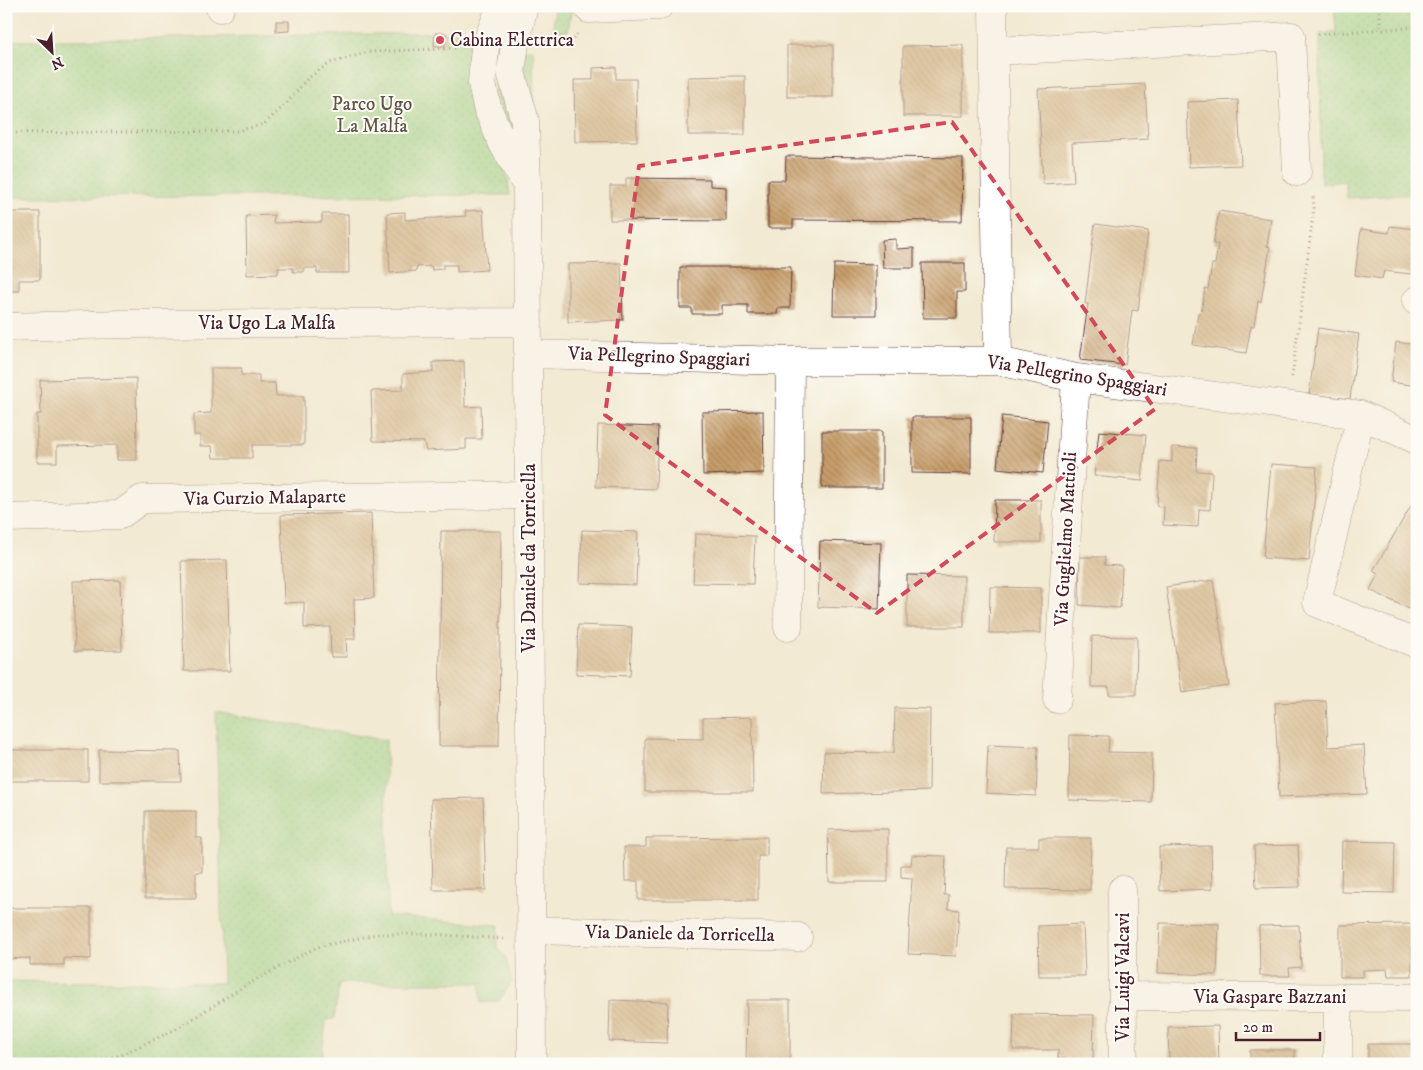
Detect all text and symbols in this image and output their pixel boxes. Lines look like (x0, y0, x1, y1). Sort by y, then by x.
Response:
north arrow (28, 28, 78, 78)
place label: Cabina Elettrica (450, 29, 574, 52)
marker: Cabina Elettrica (434, 34, 446, 46)
text: N (48, 52, 66, 74)
park label: Parco Ugo La Malfa (332, 93, 412, 138)
street label: Via Ugo La Malfa (198, 312, 335, 335)
street label: Via Pellegrino Spaggiari (567, 342, 751, 372)
street label: Via Pellegrino Spaggiari (984, 350, 1169, 402)
street label: Via Guglielmo Mattioli (1050, 451, 1082, 628)
street label: Via Daniele da Torricella (518, 463, 541, 654)
street label: Via Curzio Malaparte (183, 485, 346, 511)
street label: Via Luigi Valcavi (1112, 912, 1135, 1042)
street label: Via Daniele da Torricella (584, 921, 775, 947)
street label: Via Gaspare Bazzani (1193, 986, 1346, 1009)
scale bar (1236, 1010, 1319, 1042)
text: 20 m (1243, 1018, 1273, 1037)

